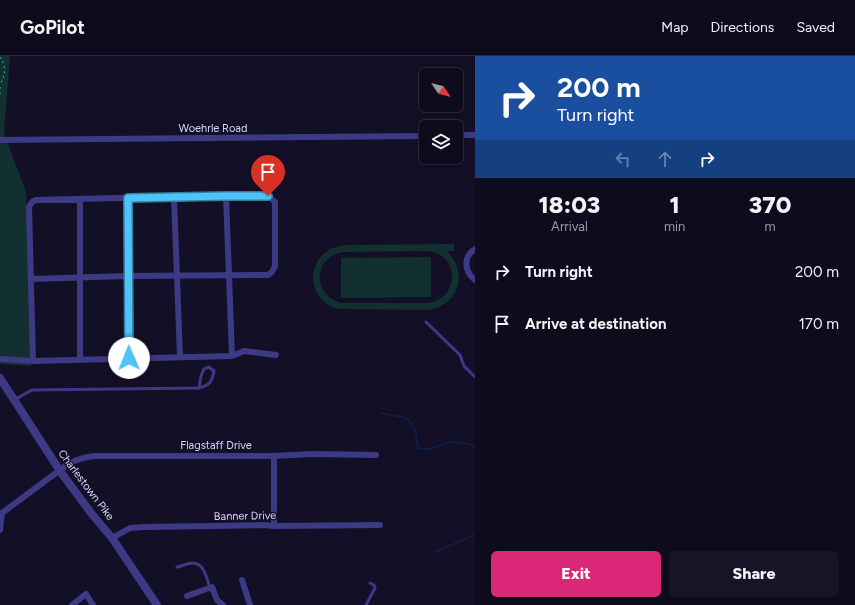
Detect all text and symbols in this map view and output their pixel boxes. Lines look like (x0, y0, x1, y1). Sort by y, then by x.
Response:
text: GoPilot (20, 16, 85, 39)
text: Map (661, 19, 689, 36)
text: Directions (711, 19, 774, 36)
text: Saved (796, 19, 835, 36)
north arrow (419, 68, 463, 112)
map controls (419, 68, 463, 164)
text: 200 m (557, 70, 641, 104)
icon: right (491, 72, 543, 124)
text: Turn right (557, 104, 634, 126)
button: layers (419, 120, 463, 164)
street label: Woehrle Road (179, 122, 247, 135)
icon: left (612, 148, 634, 170)
icon: ahead (654, 148, 676, 170)
icon: right (696, 148, 718, 170)
pin (251, 155, 285, 196)
icon: arrive (257, 161, 279, 183)
text: 18:03 (539, 190, 600, 219)
text: 1 (669, 190, 680, 219)
text: 370 (749, 190, 791, 219)
text: Arrival (551, 219, 588, 234)
text: min (664, 219, 685, 234)
text: m (765, 219, 776, 234)
icon: right (491, 261, 513, 283)
text: Turn right (525, 263, 593, 281)
text: 200 m (795, 263, 839, 281)
icon: arrive (491, 313, 513, 335)
text: Arrive at destination (525, 315, 666, 333)
text: 170 m (799, 315, 839, 333)
position arrow (108, 337, 150, 379)
street label: Flagstaff Drive (180, 439, 252, 452)
street label: Charlestown Pike (55, 447, 117, 523)
street label: Banner Drive (214, 509, 276, 523)
button: Exit (491, 551, 661, 597)
button: Share (669, 551, 839, 597)

